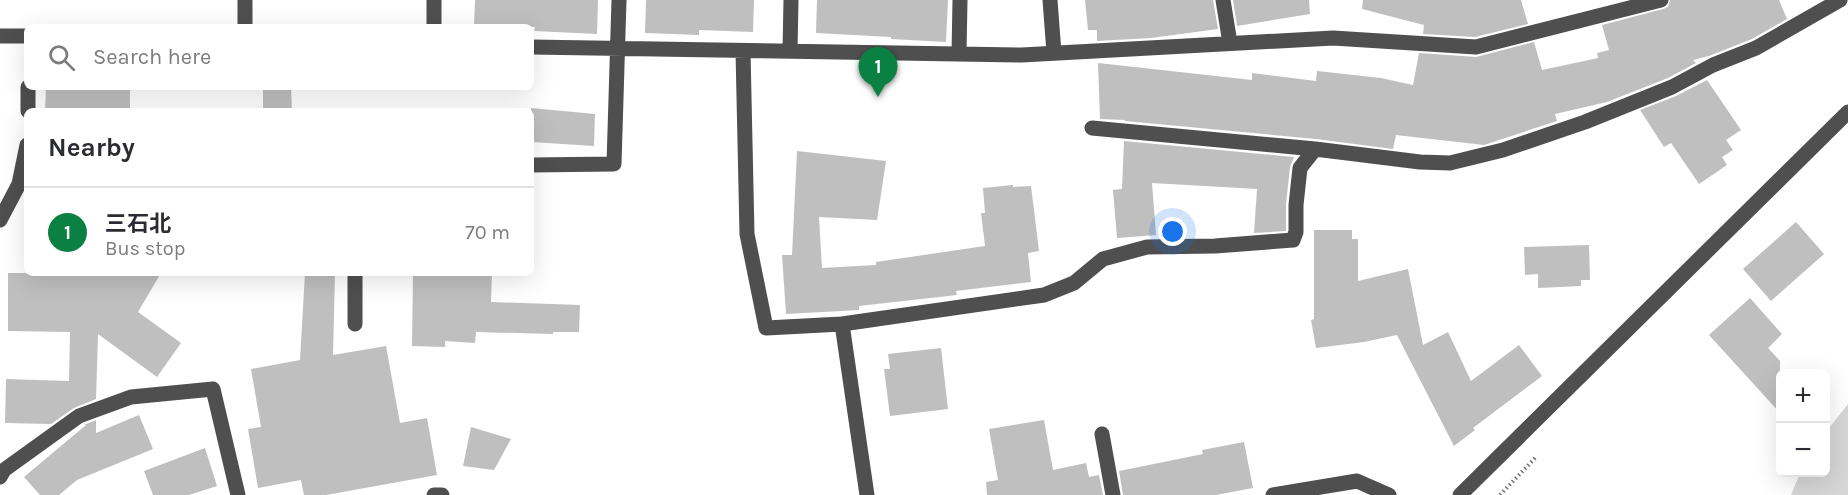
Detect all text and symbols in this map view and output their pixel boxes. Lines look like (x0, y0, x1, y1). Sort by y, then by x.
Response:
search box (24, 24, 534, 90)
icon: search (45, 41, 78, 74)
text: Search here (93, 44, 211, 70)
pin: 1 (858, 48, 898, 97)
text: Nearby (48, 132, 135, 163)
text: 三石北 (105, 211, 171, 237)
your location (1158, 217, 1187, 246)
text: 1 (64, 221, 71, 244)
text: 70 m (465, 221, 510, 244)
text: Bus stop (105, 237, 185, 260)
map controls (1776, 369, 1830, 477)
button: + (1776, 369, 1830, 423)
button: − (1776, 423, 1830, 477)

